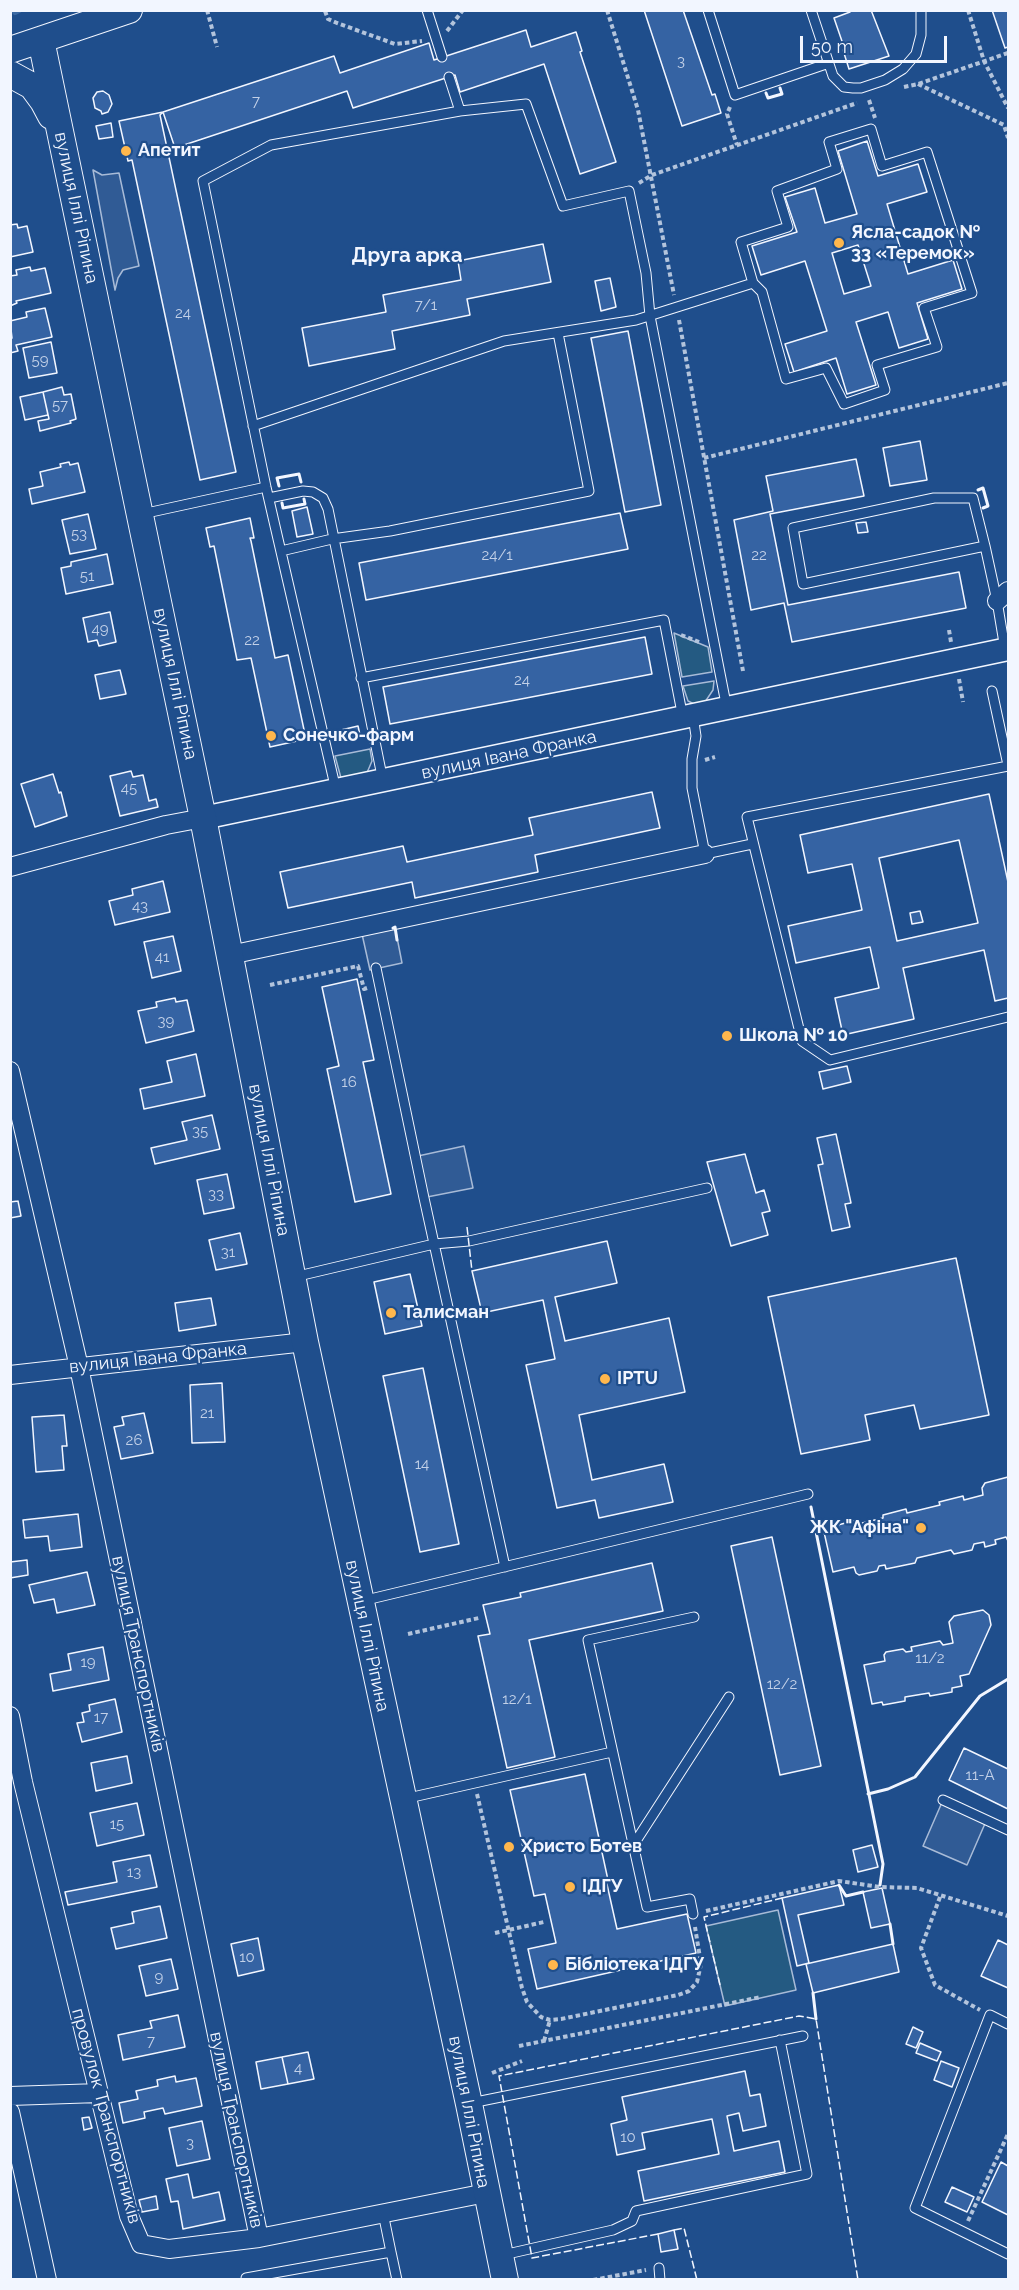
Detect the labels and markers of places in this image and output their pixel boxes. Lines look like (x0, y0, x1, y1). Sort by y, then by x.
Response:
place label: Апетит (138, 140, 200, 162)
marker: Апетит (119, 144, 133, 158)
place label: Ясла-садок № 33 «Теремок» (851, 222, 980, 264)
marker: Ясла-садок № 33 «Теремок» (832, 236, 846, 250)
place label: Сонечко-фарм (283, 725, 414, 747)
marker: Сонечко-фарм (264, 729, 278, 743)
place label: Школа № 10 (739, 1025, 848, 1047)
marker: Школа № 10 (720, 1029, 734, 1043)
place label: Талисман (403, 1302, 489, 1324)
marker: Талисман (384, 1306, 398, 1320)
place label: IPTU (617, 1368, 658, 1390)
marker: IPTU (598, 1372, 612, 1386)
place label: ЖК "Афіна" (809, 1517, 909, 1539)
marker: ЖК "Афіна" (914, 1521, 928, 1535)
place label: Христо Ботев (521, 1836, 642, 1858)
marker: Христо Ботев (502, 1840, 516, 1854)
place label: ІДГУ (582, 1876, 623, 1898)
marker: ІДГУ (563, 1880, 577, 1894)
place label: Бібліотека ІДГУ (565, 1954, 704, 1976)
marker: Бібліотека ІДГУ (546, 1958, 560, 1972)

